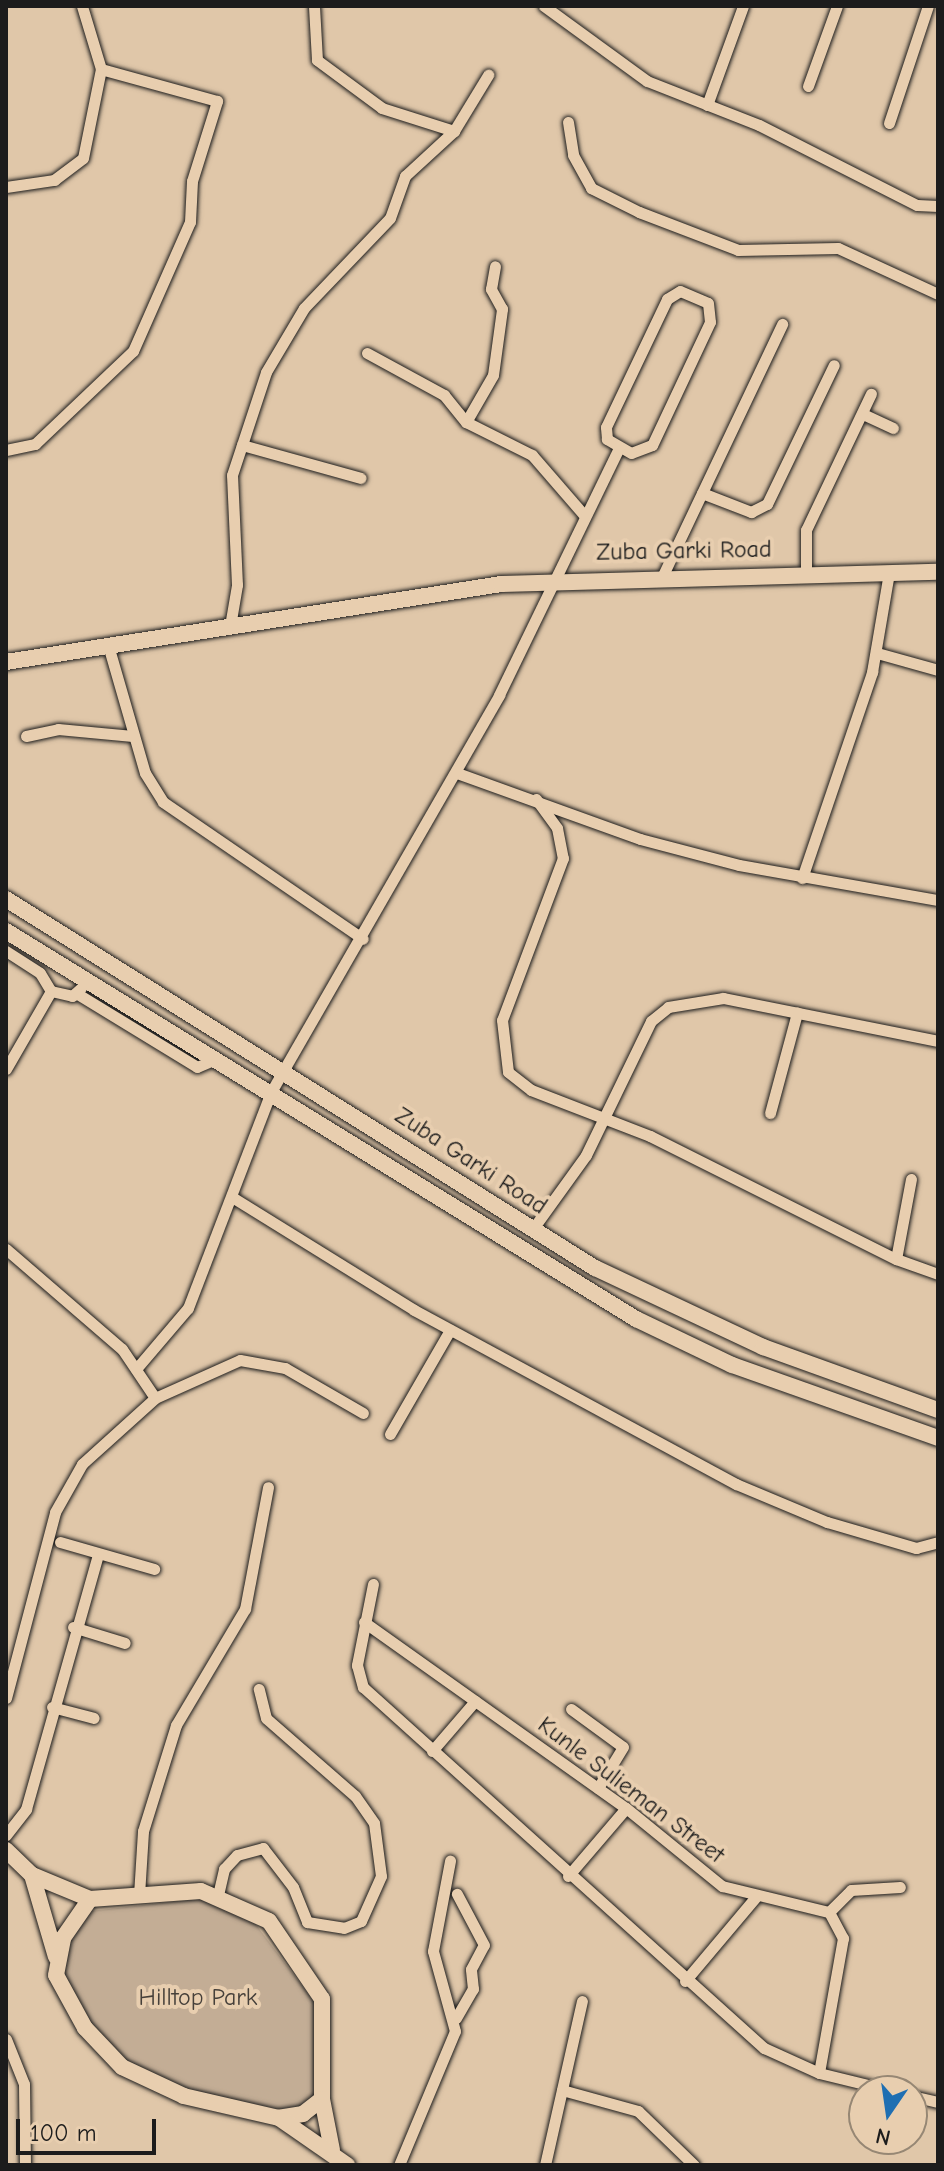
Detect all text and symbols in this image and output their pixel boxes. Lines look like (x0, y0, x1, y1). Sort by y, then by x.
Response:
street label: Zuba Garki Road (596, 535, 772, 567)
street label: Zuba Garki Road (390, 1101, 552, 1221)
street label: Kunle Sulieman Street (532, 1710, 730, 1870)
park label: Hilltop Park (139, 1984, 257, 2012)
north arrow (848, 2075, 928, 2155)
scale bar (20, 2103, 160, 2153)
text: 100 m (30, 2119, 97, 2147)
text: N (873, 2122, 893, 2151)

